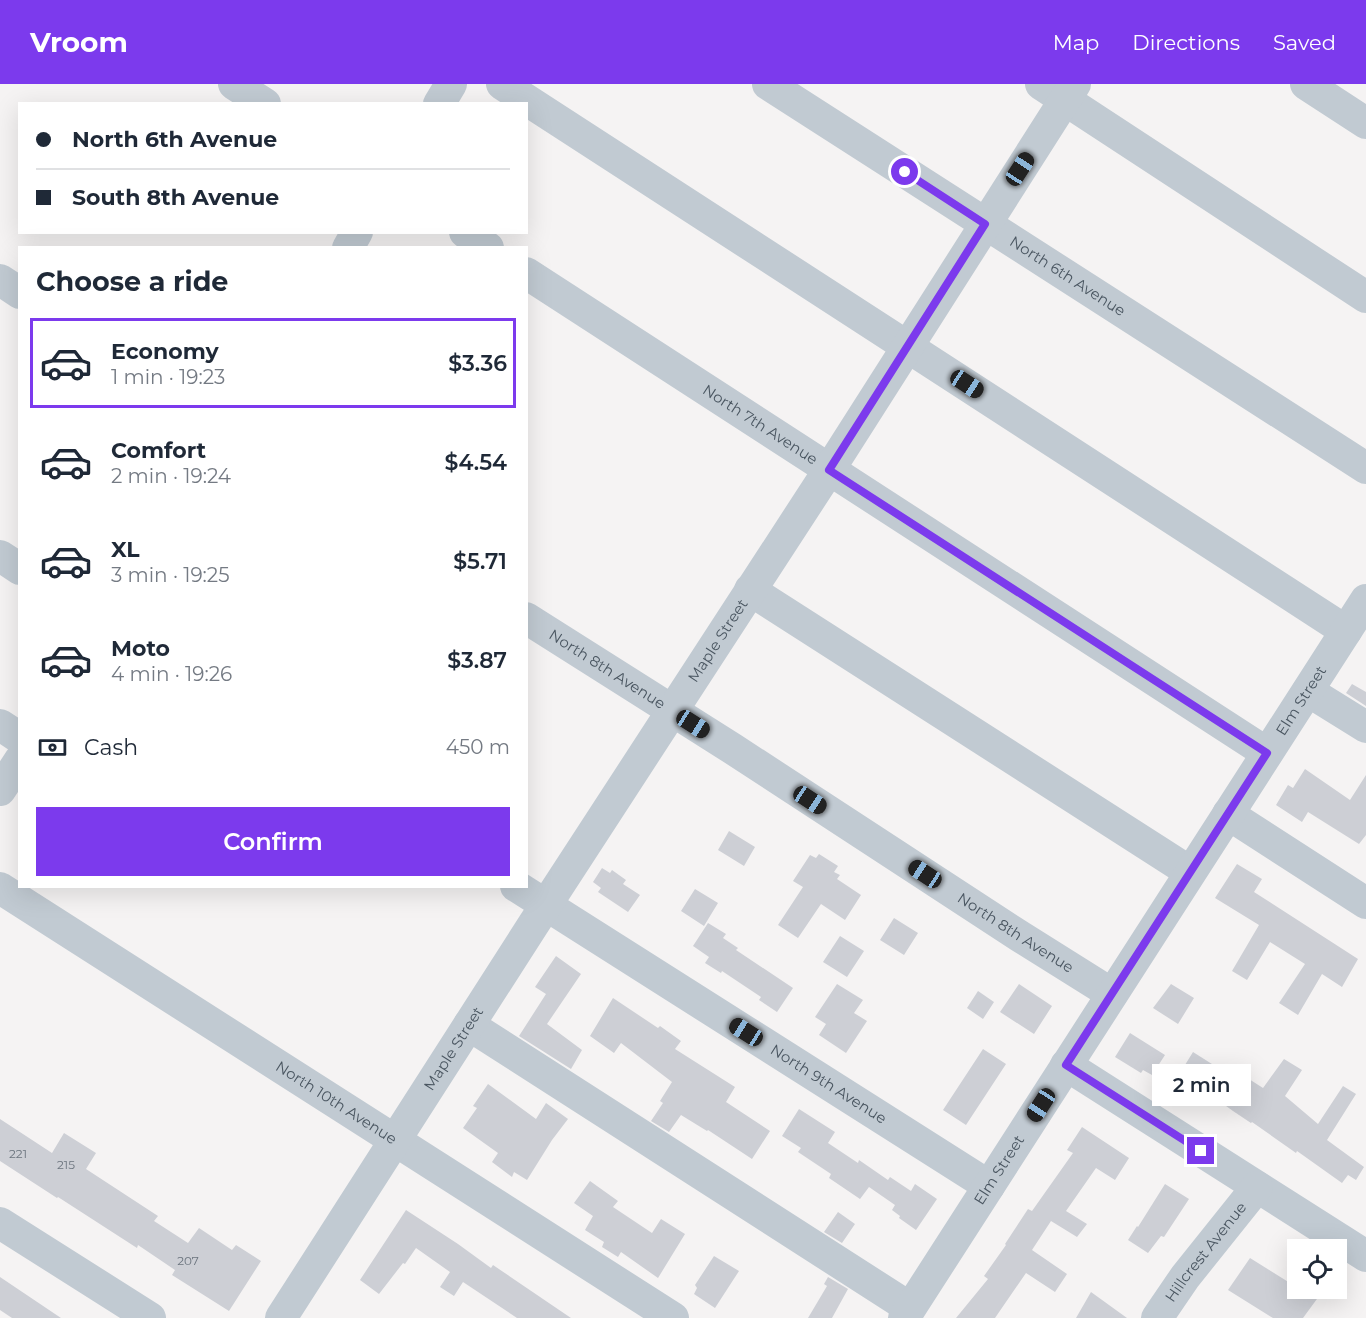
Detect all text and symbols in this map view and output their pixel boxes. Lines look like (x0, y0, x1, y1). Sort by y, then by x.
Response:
text: Vroom (30, 25, 128, 59)
text: Map (1053, 30, 1099, 55)
text: Directions (1132, 30, 1240, 55)
text: Saved (1273, 30, 1336, 55)
text: North 6th Avenue (72, 126, 277, 153)
car (1003, 149, 1037, 189)
route start (891, 158, 918, 185)
text: South 8th Avenue (72, 184, 279, 211)
street label: North 6th Avenue (1006, 232, 1129, 320)
text: Choose a ride (36, 265, 228, 298)
icon: car (39, 336, 93, 390)
text: Economy (111, 338, 219, 365)
text: $3.36 (448, 350, 507, 377)
text: 1 min · 19:23 (111, 365, 225, 389)
car (947, 367, 987, 401)
street label: North 7th Avenue (699, 380, 822, 469)
icon: car (39, 435, 93, 489)
text: Comfort (111, 437, 206, 464)
text: $4.54 (444, 449, 507, 476)
text: 2 min · 19:24 (111, 464, 231, 488)
icon: car (39, 534, 93, 588)
text: XL (111, 536, 140, 563)
text: $5.71 (453, 548, 507, 575)
text: 3 min · 19:25 (111, 563, 229, 587)
street label: Maple Street (683, 595, 752, 686)
street label: North 8th Avenue (546, 625, 669, 713)
icon: car (39, 633, 93, 687)
text: Moto (111, 635, 170, 662)
text: $3.87 (447, 647, 507, 674)
text: 4 min · 19:26 (111, 662, 232, 686)
street label: Elm Street (1271, 662, 1330, 739)
car (673, 707, 713, 741)
icon: cash (36, 731, 69, 764)
text: Cash (84, 734, 138, 761)
text: 450 m (446, 735, 510, 759)
car (790, 783, 830, 817)
button: Confirm (36, 807, 510, 876)
car (905, 857, 945, 891)
street label: North 8th Avenue (954, 888, 1077, 977)
street label: Maple Street (419, 1003, 487, 1094)
car (726, 1015, 766, 1049)
street label: North 9th Avenue (767, 1040, 890, 1128)
street label: North 10th Avenue (272, 1057, 401, 1148)
callout: 2 min (1152, 1064, 1250, 1106)
text: 2 min (1173, 1073, 1230, 1097)
car (1024, 1085, 1058, 1125)
street label: Elm Street (969, 1131, 1028, 1208)
route end (1187, 1137, 1214, 1164)
house number: 221 (9, 1146, 27, 1161)
house number: 215 (57, 1157, 75, 1172)
street label: Hillcrest Avenue (1161, 1198, 1250, 1306)
map controls (1287, 1239, 1347, 1299)
button: locate (1287, 1239, 1347, 1299)
house number: 207 (177, 1253, 199, 1268)

